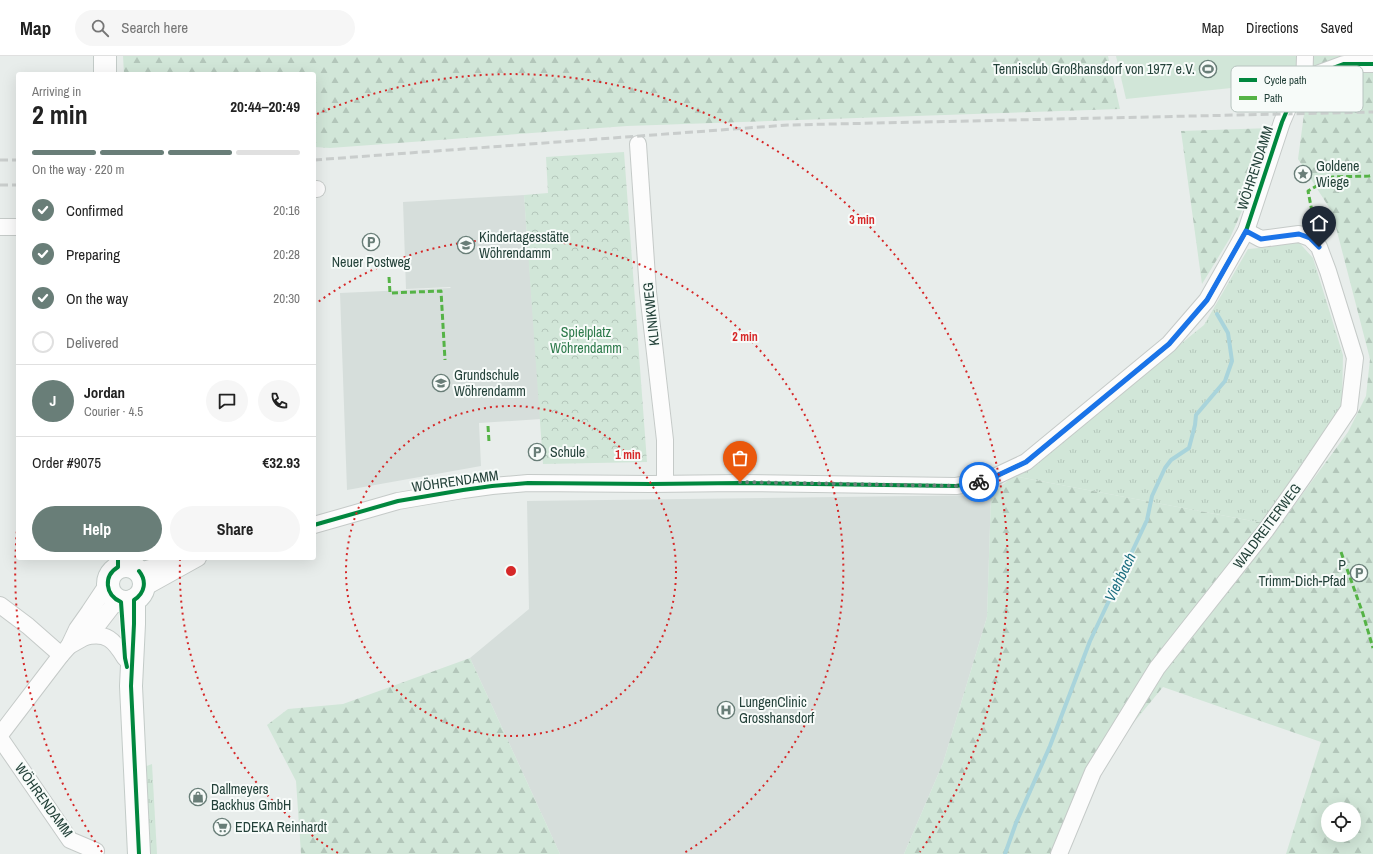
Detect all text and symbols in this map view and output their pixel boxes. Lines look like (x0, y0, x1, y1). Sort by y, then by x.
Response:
search box (75, 10, 355, 46)
text: Map (20, 15, 51, 41)
icon: search (89, 17, 111, 39)
text: Search here (121, 17, 188, 38)
text: Map (1202, 19, 1224, 37)
text: Directions (1246, 19, 1298, 37)
text: Saved (1320, 19, 1353, 37)
sports icon: Tennisclub Großhansdorf von 1977 e.V. (1198, 59, 1218, 79)
place label: Tennisclub Großhansdorf von 1977 e.V. (993, 60, 1195, 78)
legend (1231, 66, 1363, 112)
text: Cycle path (1264, 73, 1307, 87)
text: Arriving in (32, 83, 81, 100)
text: Path (1264, 91, 1283, 105)
text: 20:44–20:49 (230, 96, 300, 117)
text: 2 min (32, 97, 88, 132)
street label: WÖHRENDAMM (1233, 124, 1277, 212)
place label: Goldene Wiege (1316, 157, 1359, 191)
text: On the way · 220 m (32, 161, 124, 178)
place icon: Goldene Wiege (1293, 164, 1313, 184)
icon: check (32, 199, 54, 221)
text: Confirmed (66, 200, 123, 221)
text: 20:16 (273, 202, 300, 219)
pin (1302, 206, 1336, 247)
text: 3 min (849, 212, 875, 228)
icon: home (1308, 212, 1330, 234)
place label: Kindertagesstätte Wöhrendamm (479, 228, 569, 262)
parking icon: Neuer Postweg (361, 232, 381, 252)
school or university icon: Kindertagesstätte Wöhrendamm (456, 235, 476, 255)
icon: check (32, 243, 54, 265)
text: Preparing (66, 244, 120, 265)
text: 20:28 (273, 246, 300, 263)
place label: Neuer Postweg (332, 253, 411, 271)
street label: KLINIKWEG (639, 281, 663, 347)
icon: check (32, 287, 54, 309)
text: On the way (66, 288, 128, 309)
text: 20:30 (273, 290, 300, 307)
park label: Spielplatz Wöhrendamm (550, 323, 622, 357)
text: 2 min (732, 329, 758, 345)
text: Delivered (66, 332, 119, 353)
place label: Grundschule Wöhrendamm (454, 366, 526, 400)
school or university icon: Grundschule Wöhrendamm (431, 373, 451, 393)
button: chat (206, 380, 248, 422)
button: phone (258, 380, 300, 422)
text: Jordan (84, 382, 125, 403)
text: J (50, 390, 56, 411)
text: Courier · 4.5 (84, 403, 143, 420)
pin (723, 441, 757, 482)
parking icon: Schule (527, 442, 547, 462)
place label: Schule (550, 443, 585, 461)
text: 1 min (615, 447, 641, 463)
icon: bag (729, 447, 751, 469)
text: Order #9075 (32, 452, 101, 473)
text: €32.93 (262, 452, 300, 473)
courier (959, 462, 999, 502)
street label: WÖHRENDAMM (410, 466, 500, 496)
icon: bike (968, 471, 990, 493)
street label: WALDREITERWEG (1229, 480, 1305, 572)
button: Help (32, 506, 162, 552)
button: Share (170, 506, 300, 552)
water label: Viehbach (1099, 549, 1141, 605)
place label: P Trimm-Dich-Pfad (1258, 556, 1346, 590)
parking icon: P Trimm-Dich-Pfad (1349, 563, 1369, 583)
centre of rings (504, 564, 518, 578)
place label: LungenClinic Grosshansdorf (739, 693, 815, 727)
hospital icon: LungenClinic Grosshansdorf (716, 700, 736, 720)
street label: WÖHRENDAMM (11, 759, 77, 841)
place label: Dallmeyers Backhus GmbH (211, 780, 291, 814)
shop icon: Dallmeyers Backhus GmbH (188, 787, 208, 807)
map controls (1321, 802, 1361, 842)
button: locate (1321, 802, 1361, 842)
supermarket icon: EDEKA Reinhardt (212, 817, 232, 837)
place label: EDEKA Reinhardt (235, 818, 327, 836)

